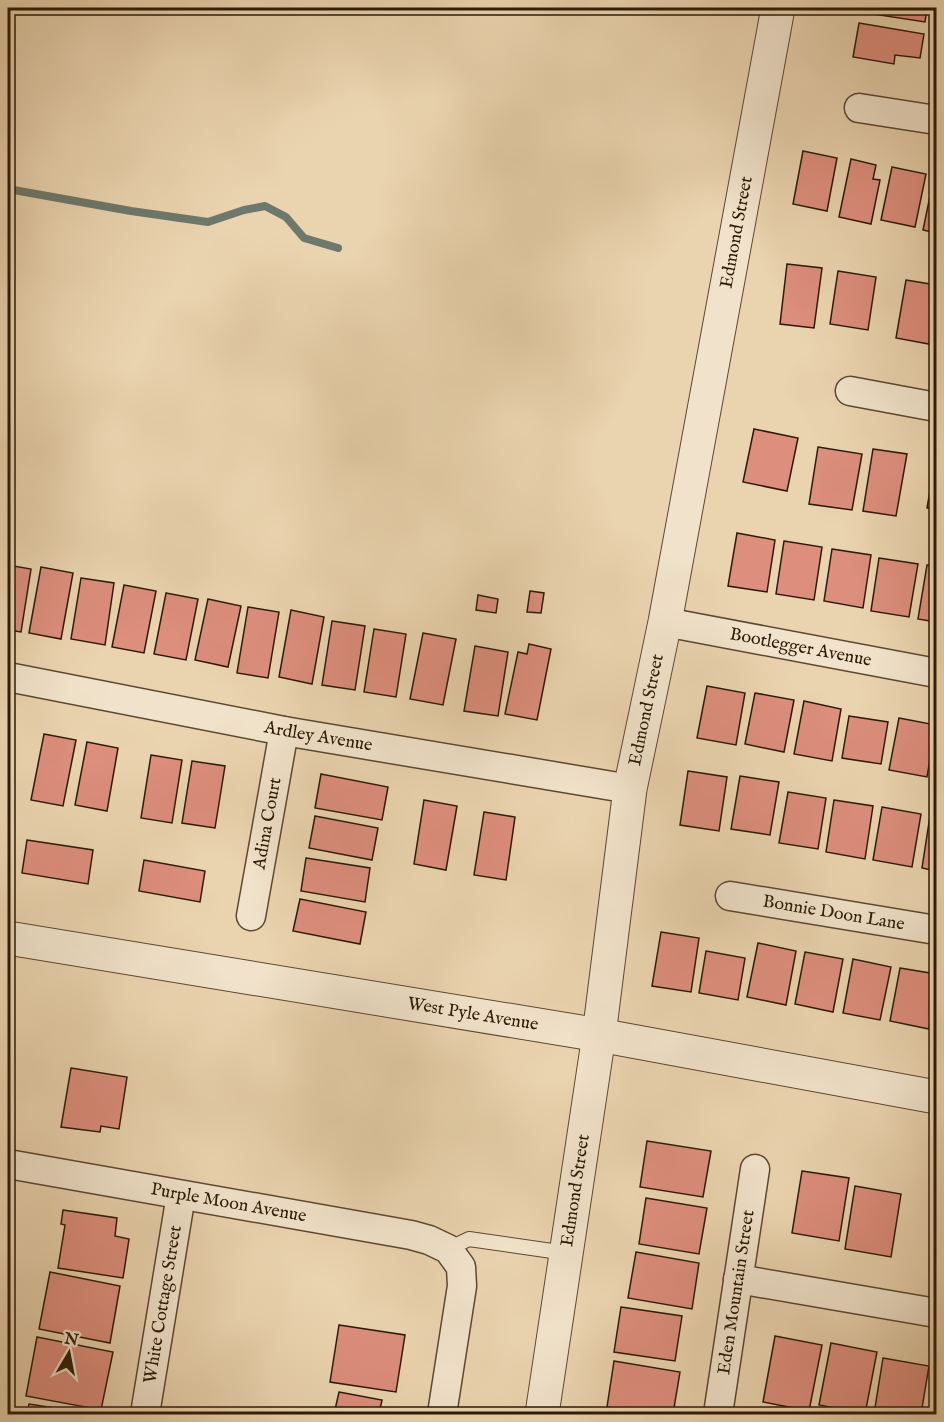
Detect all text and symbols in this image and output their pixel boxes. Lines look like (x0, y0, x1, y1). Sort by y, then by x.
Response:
street label: Edmond Street (715, 175, 758, 290)
street label: Bootlegger Avenue (728, 623, 874, 672)
street label: Edmond Street (624, 652, 669, 768)
street label: Ardley Avenue (261, 716, 374, 757)
street label: Adina Court (248, 776, 287, 872)
street label: Bonnie Doon Lane (761, 890, 906, 936)
street label: West Pyle Avenue (406, 992, 540, 1036)
street label: Edmond Street (556, 1133, 595, 1248)
street label: Purple Moon Avenue (149, 1178, 308, 1228)
street label: Eden Mountain Street (713, 1208, 760, 1376)
street label: White Cottage Street (139, 1224, 187, 1385)
north arrow (39, 1323, 99, 1383)
text: N (62, 1329, 80, 1351)

